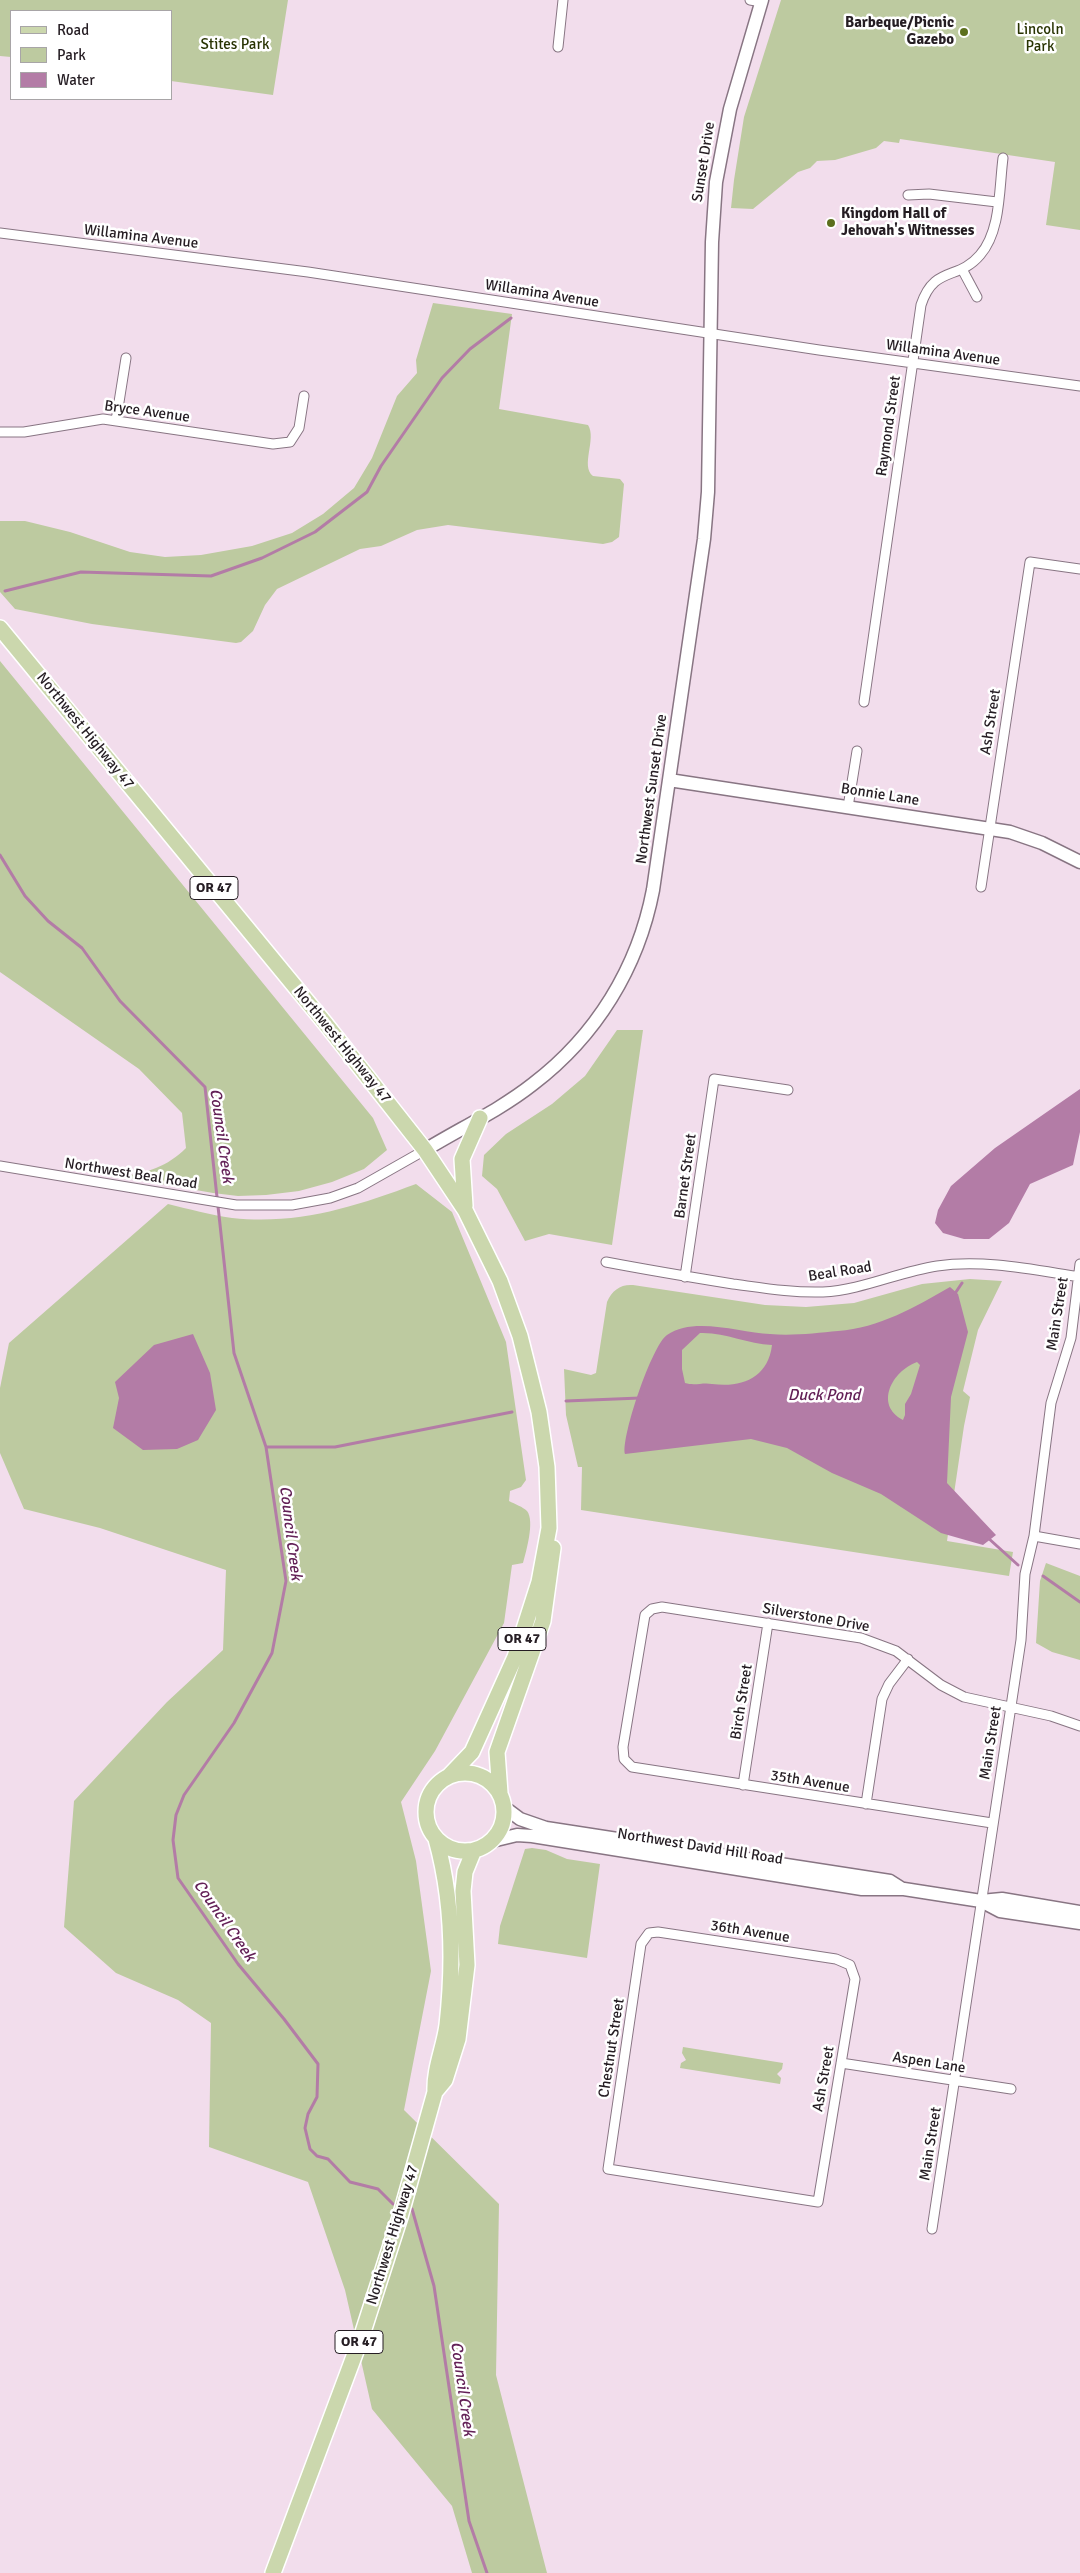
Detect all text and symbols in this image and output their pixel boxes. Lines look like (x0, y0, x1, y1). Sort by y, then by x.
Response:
legend (10, 10, 172, 100)
place label: Barbeque/Picnic Gazebo (845, 14, 954, 49)
text: Road (57, 21, 89, 39)
park label: Lincoln Park (1016, 21, 1064, 56)
marker: Barbeque/Picnic Gazebo (958, 26, 970, 38)
park label: Stites Park (200, 36, 270, 54)
text: Park (57, 46, 86, 64)
text: Water (57, 71, 95, 89)
street label: Sunset Drive (689, 121, 719, 203)
place label: Kingdom Hall of Jehovah's Witnesses (841, 205, 974, 240)
marker: Kingdom Hall of Jehovah's Witnesses (825, 217, 837, 229)
street label: Willamina Avenue (83, 221, 199, 253)
street label: Willamina Avenue (484, 276, 600, 312)
street label: Willamina Avenue (885, 336, 1001, 370)
street label: Raymond Street (873, 374, 905, 478)
street label: Bryce Avenue (103, 397, 191, 427)
street label: Northwest Highway 47 (32, 669, 138, 793)
street label: Ash Street (977, 688, 1005, 756)
street label: Northwest Sunset Drive (633, 713, 671, 865)
street label: Bonnie Lane (840, 780, 920, 810)
road number: OR 47 (190, 876, 238, 900)
street label: Northwest Highway 47 (289, 983, 395, 1107)
water label: Council Creek (205, 1088, 237, 1184)
street label: Barnet Street (671, 1132, 701, 1220)
street label: Northwest Beal Road (63, 1155, 199, 1193)
street label: Beal Road (807, 1258, 873, 1286)
street label: Main Street (1043, 1276, 1073, 1352)
water label: Duck Pond (788, 1386, 860, 1406)
water label: Council Creek (275, 1485, 305, 1581)
street label: Silverstone Drive (761, 1600, 871, 1636)
road number: OR 47 (498, 1628, 546, 1650)
street label: Birch Street (727, 1663, 757, 1741)
street label: Main Street (976, 1705, 1006, 1781)
street label: 35th Avenue (769, 1767, 851, 1797)
street label: Northwest David Hill Road (616, 1825, 784, 1869)
water label: Council Creek (189, 1877, 259, 1965)
street label: 36th Avenue (709, 1917, 791, 1947)
street label: Chestnut Street (595, 1997, 629, 2099)
street label: Ash Street (809, 2045, 839, 2113)
street label: Aspen Lane (891, 2048, 967, 2078)
street label: Main Street (916, 2106, 946, 2182)
street label: Northwest Highway 47 (363, 2163, 423, 2307)
road number: OR 47 (335, 2330, 383, 2354)
water label: Council Creek (446, 2341, 478, 2437)

